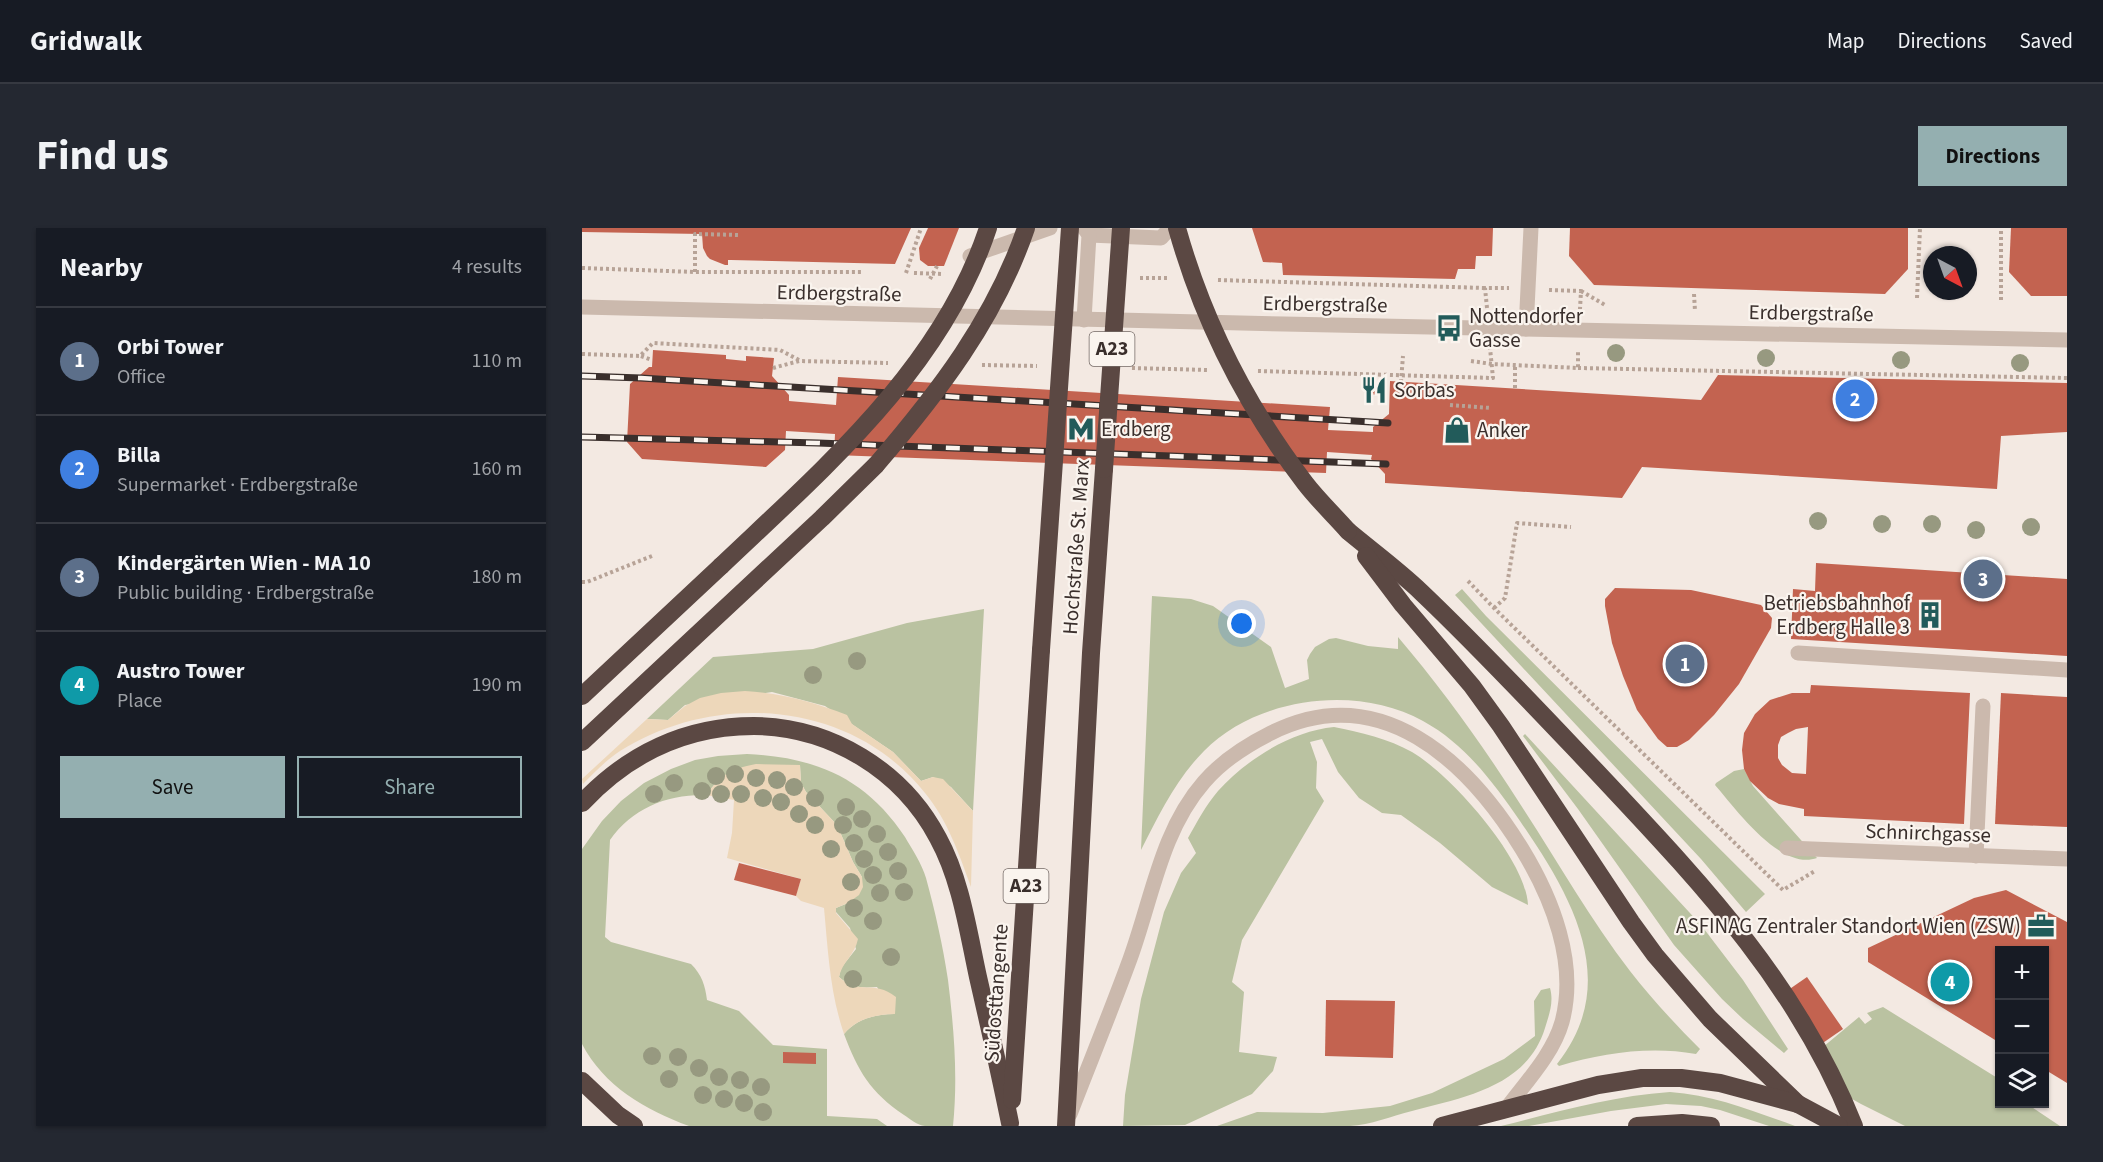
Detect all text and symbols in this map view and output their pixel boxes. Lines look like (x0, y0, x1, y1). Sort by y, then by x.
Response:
text: Gridwalk (30, 21, 142, 61)
text: Map (1827, 26, 1865, 56)
text: Directions (1898, 26, 1986, 56)
text: Saved (2019, 26, 2073, 56)
text: Find us (36, 126, 169, 186)
button: Directions (1918, 126, 2067, 186)
north arrow (1923, 246, 1977, 300)
text: Nearby (60, 249, 143, 286)
text: 4 results (452, 253, 522, 281)
street label: Erdbergstraße (776, 277, 902, 309)
street label: Erdbergstraße (1262, 288, 1388, 320)
street label: Erdbergstraße (1748, 297, 1874, 329)
place label: Nottendorfer Gasse (1469, 301, 1584, 355)
bus stop icon: Nottendorfer Gasse (1434, 313, 1464, 343)
text: Orbi Tower (117, 331, 224, 363)
road number: A23 (1090, 332, 1134, 366)
text: 1 (74, 347, 85, 375)
text: 110 m (472, 347, 522, 375)
text: Office (117, 363, 165, 391)
restaurant icon: Sorbas (1359, 375, 1389, 405)
place label: Sorbas (1394, 375, 1455, 405)
pin: 2 (1836, 376, 1874, 422)
metro station icon: Erdberg (1066, 414, 1096, 444)
place label: Erdberg (1101, 414, 1171, 444)
shop icon: Anker (1442, 415, 1472, 445)
place label: Anker (1477, 415, 1528, 445)
text: Billa (117, 439, 161, 471)
text: 2 (74, 455, 85, 483)
text: 160 m (472, 455, 522, 483)
street label: Hochstraße St. Marx (1055, 458, 1097, 636)
text: Supermarket · Erdbergstraße (117, 471, 358, 499)
text: Kindergärten Wien - MA 10 (117, 547, 371, 579)
pin: 3 (1964, 556, 2002, 602)
text: 3 (74, 563, 85, 591)
text: 180 m (472, 563, 522, 591)
text: Public building · Erdbergstraße (117, 579, 374, 607)
place label: Betriebsbahnhof Erdberg Halle 3 (1763, 588, 1911, 642)
building icon: Betriebsbahnhof Erdberg Halle 3 (1915, 600, 1945, 630)
your location (1227, 609, 1256, 638)
pin: 1 (1666, 642, 1704, 686)
text: Austro Tower (117, 655, 245, 687)
text: 4 (74, 671, 85, 699)
text: 190 m (472, 671, 522, 699)
text: Place (117, 687, 162, 715)
button: Save (60, 756, 285, 818)
button: Share (297, 756, 522, 818)
street label: Schnirchgasse (1865, 816, 1991, 850)
road number: A23 (1004, 869, 1048, 903)
place label: ASFINAG Zentraler Standort Wien (ZSW) (1676, 911, 2021, 941)
office icon: ASFINAG Zentraler Standort Wien (ZSW) (2026, 911, 2056, 941)
street label: Südosttangente (976, 923, 1016, 1063)
map controls (1995, 946, 2049, 1108)
button: + (1995, 946, 2049, 1000)
pin: 4 (1930, 960, 1970, 1005)
button: − (1995, 1000, 2049, 1054)
button: layers (1995, 1054, 2049, 1108)

